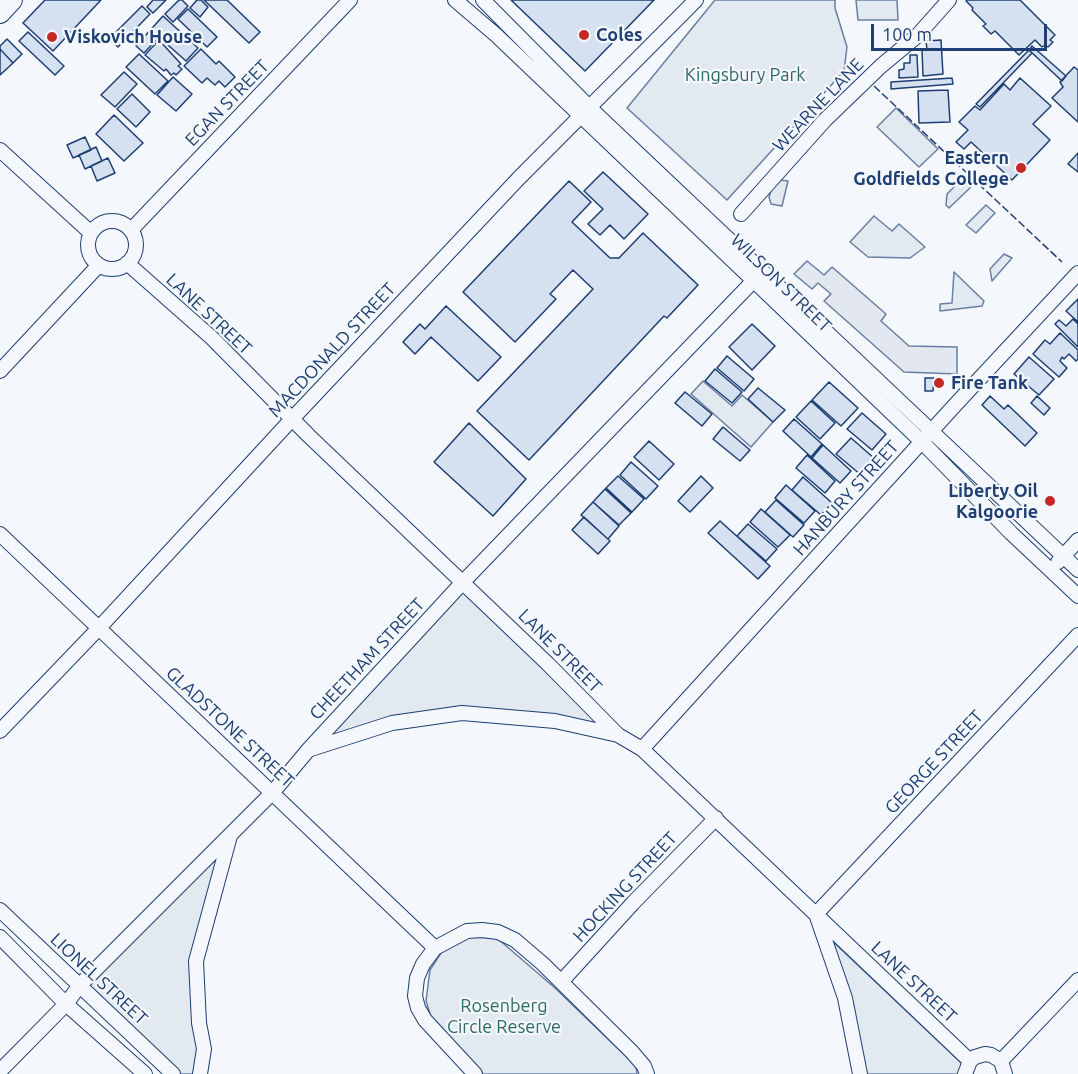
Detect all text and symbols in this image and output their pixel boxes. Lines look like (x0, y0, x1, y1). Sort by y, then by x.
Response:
scale bar (874, 12, 1050, 50)
place label: Coles (596, 24, 642, 46)
text: 100 m (882, 24, 932, 44)
place label: Viskovich House (64, 26, 202, 48)
marker: Coles (577, 28, 591, 42)
marker: Viskovich House (45, 30, 59, 44)
street label: WEARNE LANE (768, 54, 868, 156)
street label: EGAN STREET (181, 55, 273, 151)
park label: Kingsbury Park (685, 64, 805, 86)
place label: Eastern Goldfields College (853, 147, 1009, 190)
marker: Eastern Goldfields College (1014, 161, 1028, 175)
street label: WILSON STREET (726, 229, 836, 337)
street label: LANE STREET (162, 269, 256, 359)
street label: MACDONALD STREET (264, 278, 400, 422)
place label: Fire Tank (951, 372, 1028, 394)
marker: Fire Tank (932, 376, 946, 390)
street label: HANBURY STREET (789, 436, 903, 560)
place label: Liberty Oil Kalgoorie (948, 480, 1038, 522)
marker: Liberty Oil Kalgoorie (1043, 494, 1057, 508)
street label: CHEETHAM STREET (305, 594, 429, 724)
street label: LANE STREET (514, 605, 606, 697)
street label: GLADSTONE STREET (162, 662, 298, 792)
street label: GEORGE STREET (880, 706, 988, 818)
street label: HOCKING STREET (568, 827, 682, 947)
street label: LIONEL STREET (46, 929, 152, 1029)
street label: LANE STREET (867, 937, 961, 1027)
park label: Rosenberg Circle Reserve (447, 995, 561, 1038)

